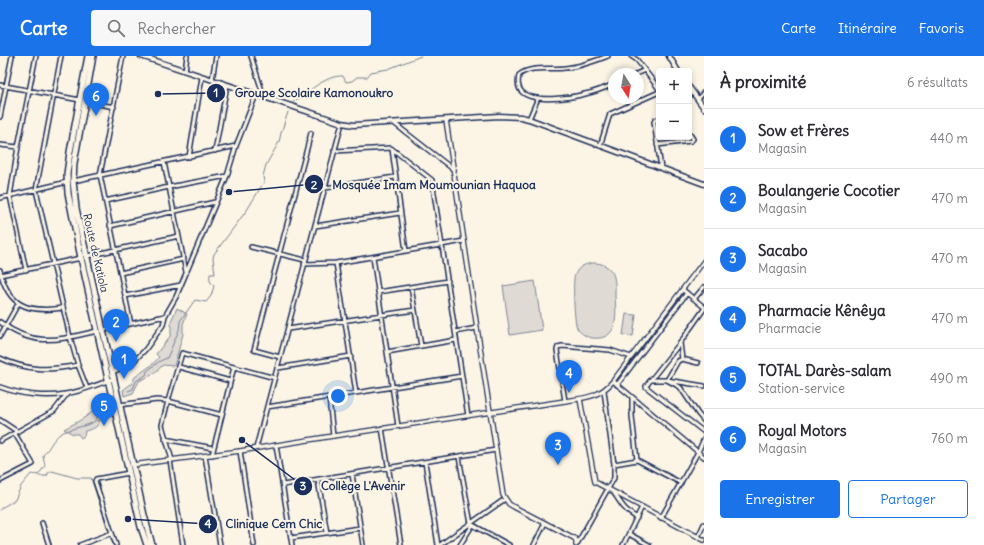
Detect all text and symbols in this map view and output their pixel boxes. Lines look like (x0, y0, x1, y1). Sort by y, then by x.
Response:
search box (91, 10, 371, 46)
text: Carte (20, 16, 67, 40)
icon: search (105, 17, 127, 39)
text: Rechercher (137, 19, 216, 38)
text: Carte (781, 19, 816, 37)
text: Itinéraire (838, 19, 897, 37)
text: Favoris (919, 19, 964, 37)
north arrow (608, 68, 644, 104)
map controls (656, 68, 692, 140)
button: + (656, 68, 692, 104)
text: À proximité (720, 71, 806, 93)
text: 6 résultats (907, 74, 968, 91)
callout: Groupe Scolaire Kamonoukro (206, 81, 401, 105)
pin: 6 (83, 83, 109, 116)
text: 1 (214, 85, 218, 100)
text: Groupe Scolaire Kamonoukro (235, 85, 394, 101)
button: − (656, 104, 692, 140)
text: Sow et Frères (758, 121, 849, 140)
text: 1 (730, 130, 736, 147)
text: 440 m (930, 130, 968, 147)
text: Magasin (758, 140, 807, 157)
callout: Mosquée Imam Moumounian Haquoa (304, 172, 544, 196)
text: 2 (311, 177, 318, 192)
text: Mosquée Imam Moumounian Haquoa (332, 177, 536, 193)
text: Boulangerie Cocotier (758, 181, 900, 200)
text: 2 (729, 190, 737, 207)
text: 470 m (931, 190, 968, 207)
text: Magasin (758, 200, 807, 217)
street label: Route de Katiola (80, 212, 112, 294)
text: Sacabo (758, 241, 808, 260)
text: 3 (729, 250, 737, 267)
text: 470 m (931, 250, 968, 267)
text: Magasin (758, 260, 807, 277)
text: Pharmacie Kênêya (758, 301, 886, 320)
pin: 2 (103, 309, 129, 342)
text: 4 (729, 310, 737, 327)
text: 470 m (931, 310, 968, 327)
text: Pharmacie (758, 320, 821, 337)
pin: 1 (111, 346, 137, 379)
pin: 4 (556, 360, 582, 393)
text: TOTAL Darès-salam (758, 361, 891, 380)
text: 5 (729, 370, 737, 387)
text: 490 m (930, 370, 968, 387)
text: Station-service (758, 380, 845, 397)
your location (328, 386, 348, 406)
pin: 5 (91, 393, 117, 426)
text: Royal Motors (758, 421, 847, 440)
text: 6 (729, 430, 737, 447)
text: 760 m (931, 430, 968, 447)
pin: 3 (545, 432, 571, 465)
text: Magasin (758, 440, 807, 457)
callout: Collège L'Avenir (293, 474, 413, 498)
text: 3 (300, 478, 307, 493)
text: Collège L'Avenir (321, 478, 405, 494)
button: Enregistrer (720, 480, 840, 518)
button: Partager (848, 480, 968, 518)
callout: Clinique Cem Chic (198, 512, 331, 536)
text: 4 (205, 516, 212, 531)
text: Clinique Cem Chic (226, 516, 322, 532)

